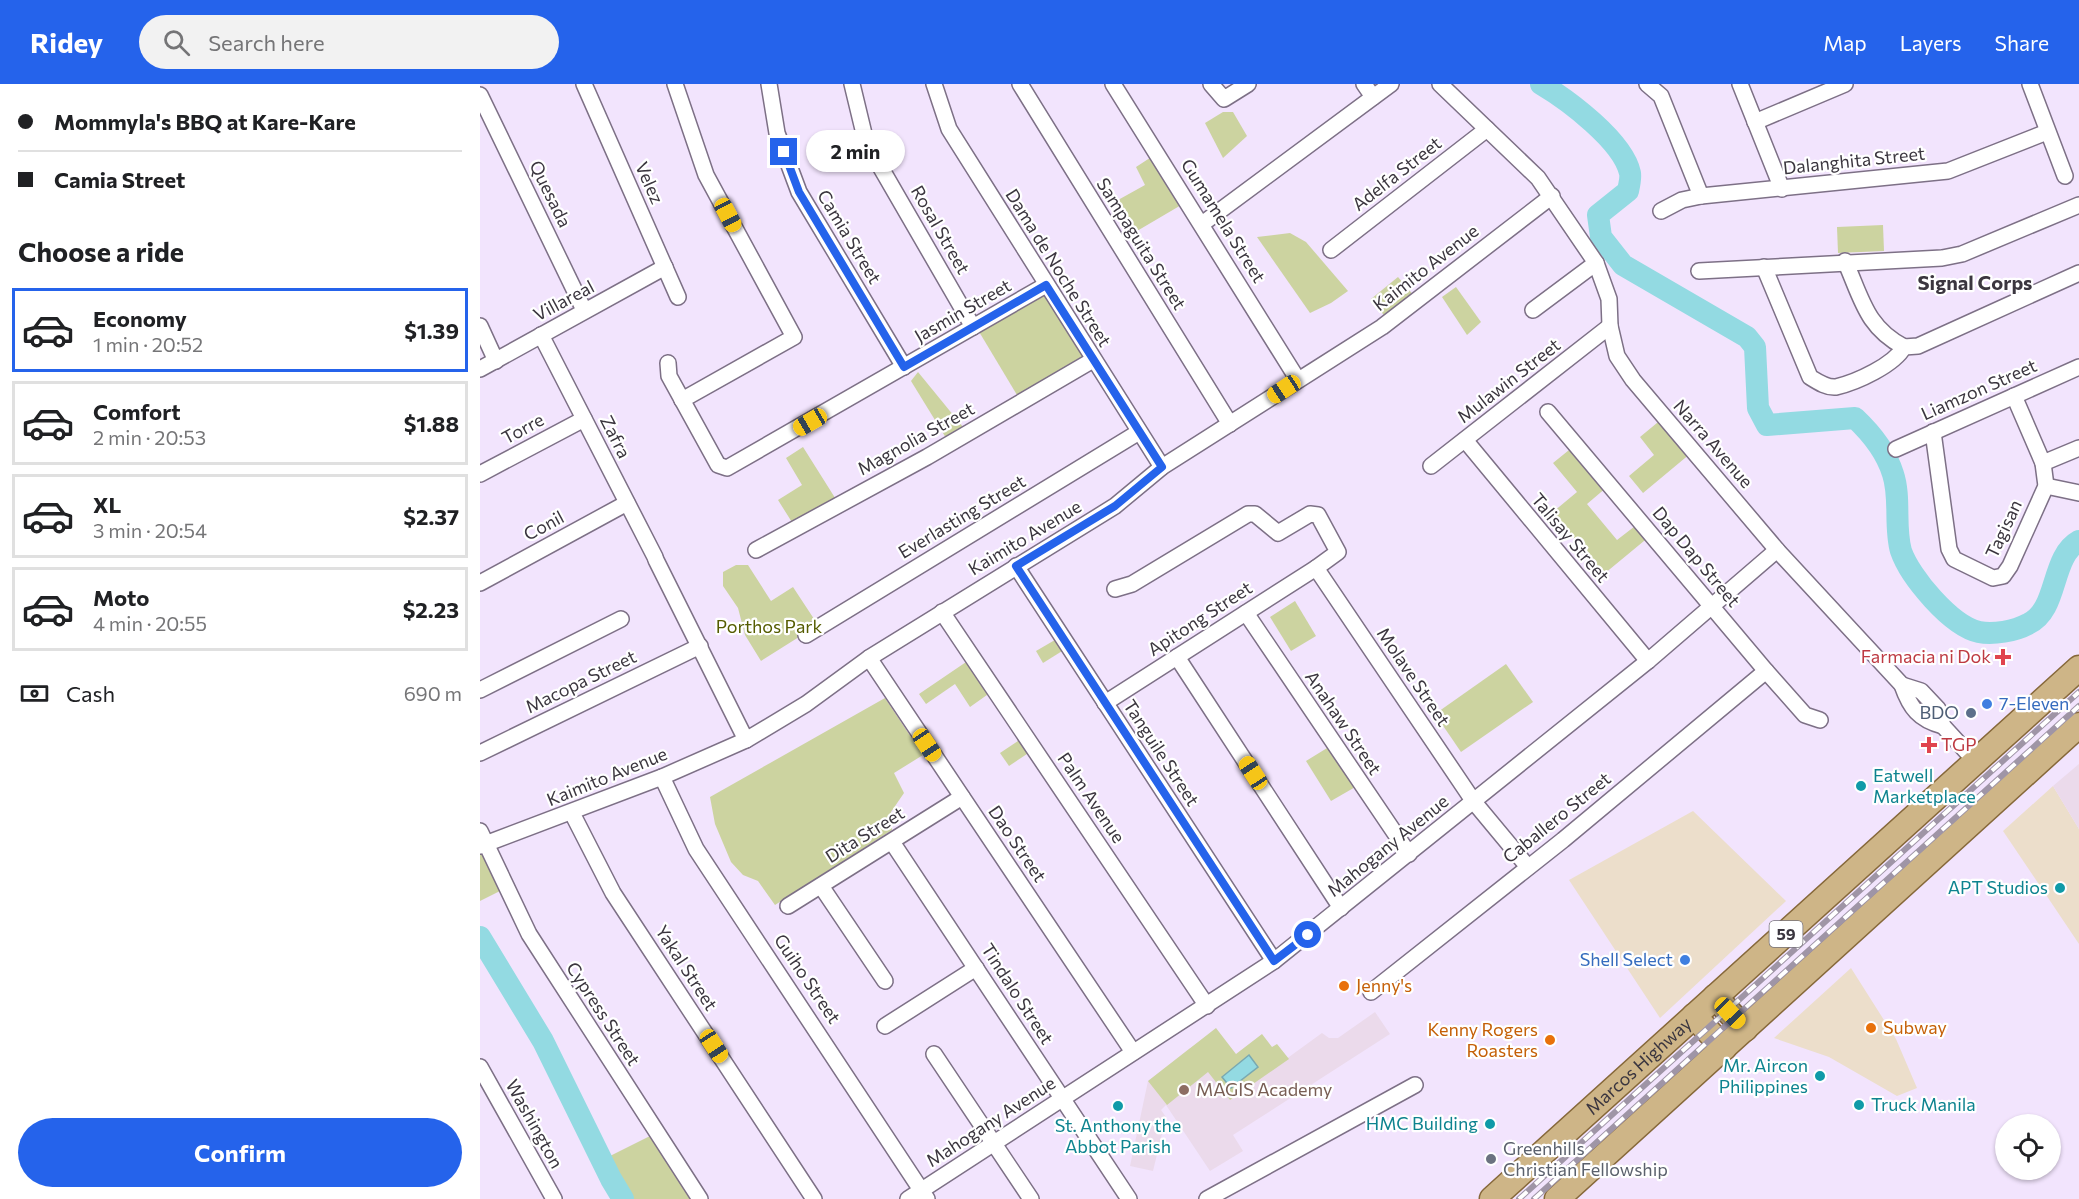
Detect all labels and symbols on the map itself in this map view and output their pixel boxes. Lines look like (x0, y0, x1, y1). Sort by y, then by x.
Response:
callout: 2 min (805, 131, 904, 173)
street label: Adelfa Street (1347, 132, 1445, 215)
route end (770, 138, 797, 165)
street label: Dalanghita Street (1782, 142, 1926, 178)
street label: Gumamela Street (1177, 154, 1271, 286)
street label: Quesada (525, 157, 576, 231)
street label: Velez (631, 158, 669, 207)
street label: Sampaguita Street (1092, 173, 1191, 313)
street label: Rosal Street (907, 181, 975, 278)
street label: Dama de Noche Street (1001, 184, 1116, 350)
street label: Camia Street (813, 185, 887, 288)
car (712, 195, 744, 235)
street label: Kaimito Avenue (1368, 219, 1483, 315)
district label: Signal Corps (1918, 270, 2032, 294)
street label: Jasmin Street (910, 274, 1015, 347)
street label: Villareal (529, 275, 598, 325)
street label: Mulawin Street (1452, 333, 1564, 427)
street label: Liamzon Street (1917, 354, 2040, 424)
car (1264, 372, 1304, 406)
street label: Narra Avenue (1669, 395, 1758, 492)
street label: Magnolia Street (853, 397, 978, 479)
car (790, 405, 830, 439)
street label: Torre (498, 408, 547, 448)
street label: Zafra (596, 411, 636, 462)
street label: Everlasting Street (894, 469, 1029, 563)
street label: Talisay Street (1527, 488, 1614, 586)
street label: Kaimito Avenue (964, 495, 1085, 580)
street label: Tagisan (1980, 496, 2026, 561)
street label: Dap Dap Street (1648, 502, 1745, 611)
street label: Conil (520, 505, 568, 545)
street label: Apitong Street (1143, 576, 1256, 660)
park label: Porthos Park (716, 615, 822, 637)
street label: Molave Street (1373, 623, 1455, 730)
street label: Macopa Street (522, 645, 640, 717)
place label: Farmacia ni Dok (1861, 645, 1991, 667)
marker: Farmacia ni Dok (1996, 650, 2010, 664)
street label: Anahaw Street (1301, 666, 1387, 779)
place label: 7-Eleven (1999, 692, 2069, 714)
street label: Tanguile Street (1119, 695, 1204, 810)
marker: 7-Eleven (1980, 697, 1994, 711)
place label: BDO (1919, 701, 1959, 723)
marker: BDO (1964, 706, 1978, 720)
car (909, 725, 945, 765)
place label: TGP (1941, 733, 1976, 755)
marker: TGP (1922, 738, 1936, 752)
street label: Kaimito Avenue (543, 742, 670, 810)
street label: Palm Avenue (1054, 748, 1130, 847)
car (1236, 753, 1270, 793)
place label: Eatwell Marketplace (1873, 764, 1976, 807)
street label: Caballero Street (1498, 767, 1615, 867)
marker: Eatwell Marketplace (1854, 779, 1868, 793)
street label: Mahogany Avenue (1322, 790, 1452, 901)
street label: Dita Street (821, 801, 908, 867)
street label: Dao Street (984, 801, 1051, 886)
place label: APT Studios (1948, 876, 2048, 898)
marker: APT Studios (2053, 881, 2067, 895)
street label: Yakal Street (651, 921, 723, 1014)
route start (1294, 921, 1321, 948)
road number: 59 (1770, 921, 1802, 947)
street label: Guiho Street (770, 929, 846, 1027)
street label: Tindalo Street (977, 939, 1059, 1048)
place label: Shell Select (1580, 948, 1673, 970)
marker: Shell Select (1678, 953, 1692, 967)
street label: Cypress Street (562, 958, 645, 1069)
place label: Jenny's (1356, 974, 1412, 996)
marker: Jenny's (1337, 979, 1351, 993)
car (1711, 994, 1749, 1032)
street label: Marcos Highway (1581, 1012, 1696, 1119)
place label: Subway (1883, 1016, 1947, 1038)
place label: Kenny Rogers Roasters (1428, 1018, 1538, 1061)
marker: Subway (1864, 1021, 1878, 1035)
car (697, 1026, 731, 1066)
marker: Kenny Rogers Roasters (1543, 1033, 1557, 1047)
place label: Mr. Aircon Philippines (1719, 1054, 1808, 1097)
marker: Mr. Aircon Philippines (1813, 1069, 1827, 1083)
street label: Mahogany Avenue (922, 1071, 1059, 1171)
street label: Washington (501, 1075, 568, 1172)
place label: MAGIS Academy (1196, 1078, 1332, 1100)
marker: MAGIS Academy (1177, 1083, 1191, 1097)
place label: Truck Manila (1871, 1093, 1976, 1115)
marker: Truck Manila (1852, 1098, 1866, 1112)
marker: St. Anthony the Abbot Parish (1111, 1099, 1125, 1113)
place label: HMC Building (1366, 1112, 1478, 1134)
place label: St. Anthony the Abbot Parish (1055, 1114, 1181, 1157)
marker: HMC Building (1483, 1117, 1497, 1131)
place label: Greenhills Christian Fellowship (1503, 1137, 1668, 1180)
marker: Greenhills Christian Fellowship (1484, 1152, 1498, 1166)

